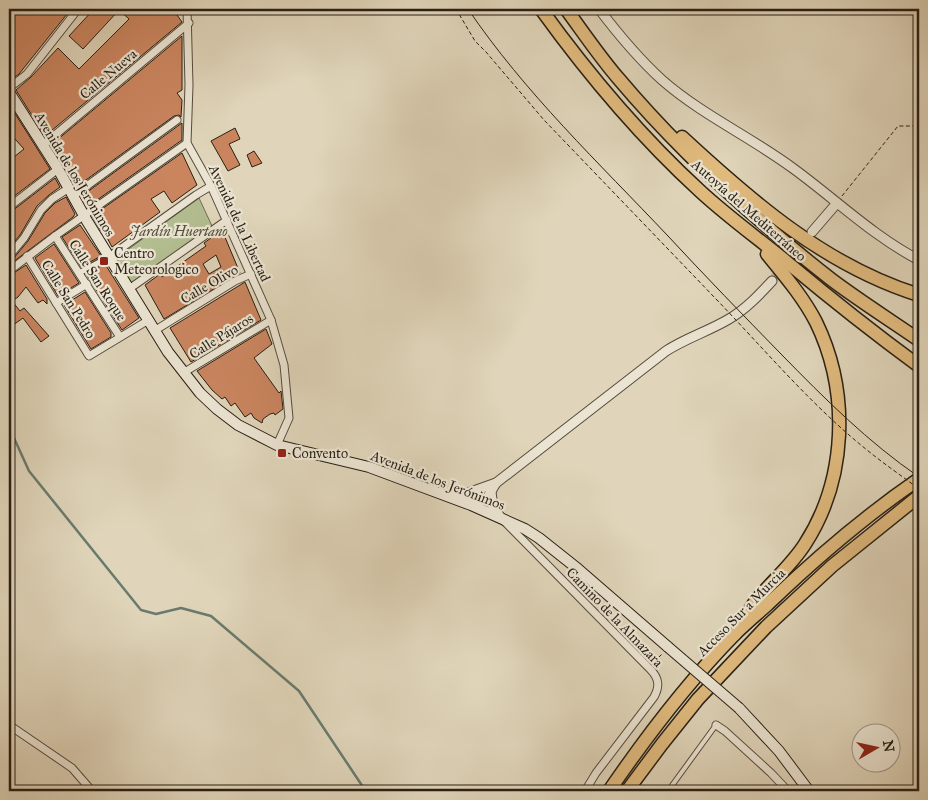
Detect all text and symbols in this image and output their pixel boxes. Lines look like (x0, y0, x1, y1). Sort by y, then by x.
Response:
street label: Calle Nueva (76, 46, 140, 103)
street label: Avenida de los Jerónimos (29, 108, 119, 240)
street label: Autovía del Mediterráneo (687, 155, 810, 265)
street label: Avenida de la Libertad (205, 161, 274, 284)
park label: Jardín Huertano (129, 223, 228, 240)
street label: Calle San Roque (64, 237, 130, 325)
place label: Centro Meteorologico (114, 245, 199, 278)
marker: Centro Meteorologico (98, 255, 110, 267)
street label: Calle San Pedro (38, 257, 99, 342)
street label: Calle Olivo (177, 261, 241, 308)
street label: Calle Pájaros (186, 310, 256, 363)
place label: Convento (292, 445, 348, 462)
marker: Convento (276, 447, 288, 459)
street label: Avenida de los Jerónimos (367, 447, 507, 515)
street label: Camino de la Almazara (563, 564, 667, 671)
street label: Acceso Sur a Murcia (693, 565, 789, 661)
north arrow (850, 722, 900, 772)
text: N (879, 739, 898, 753)

